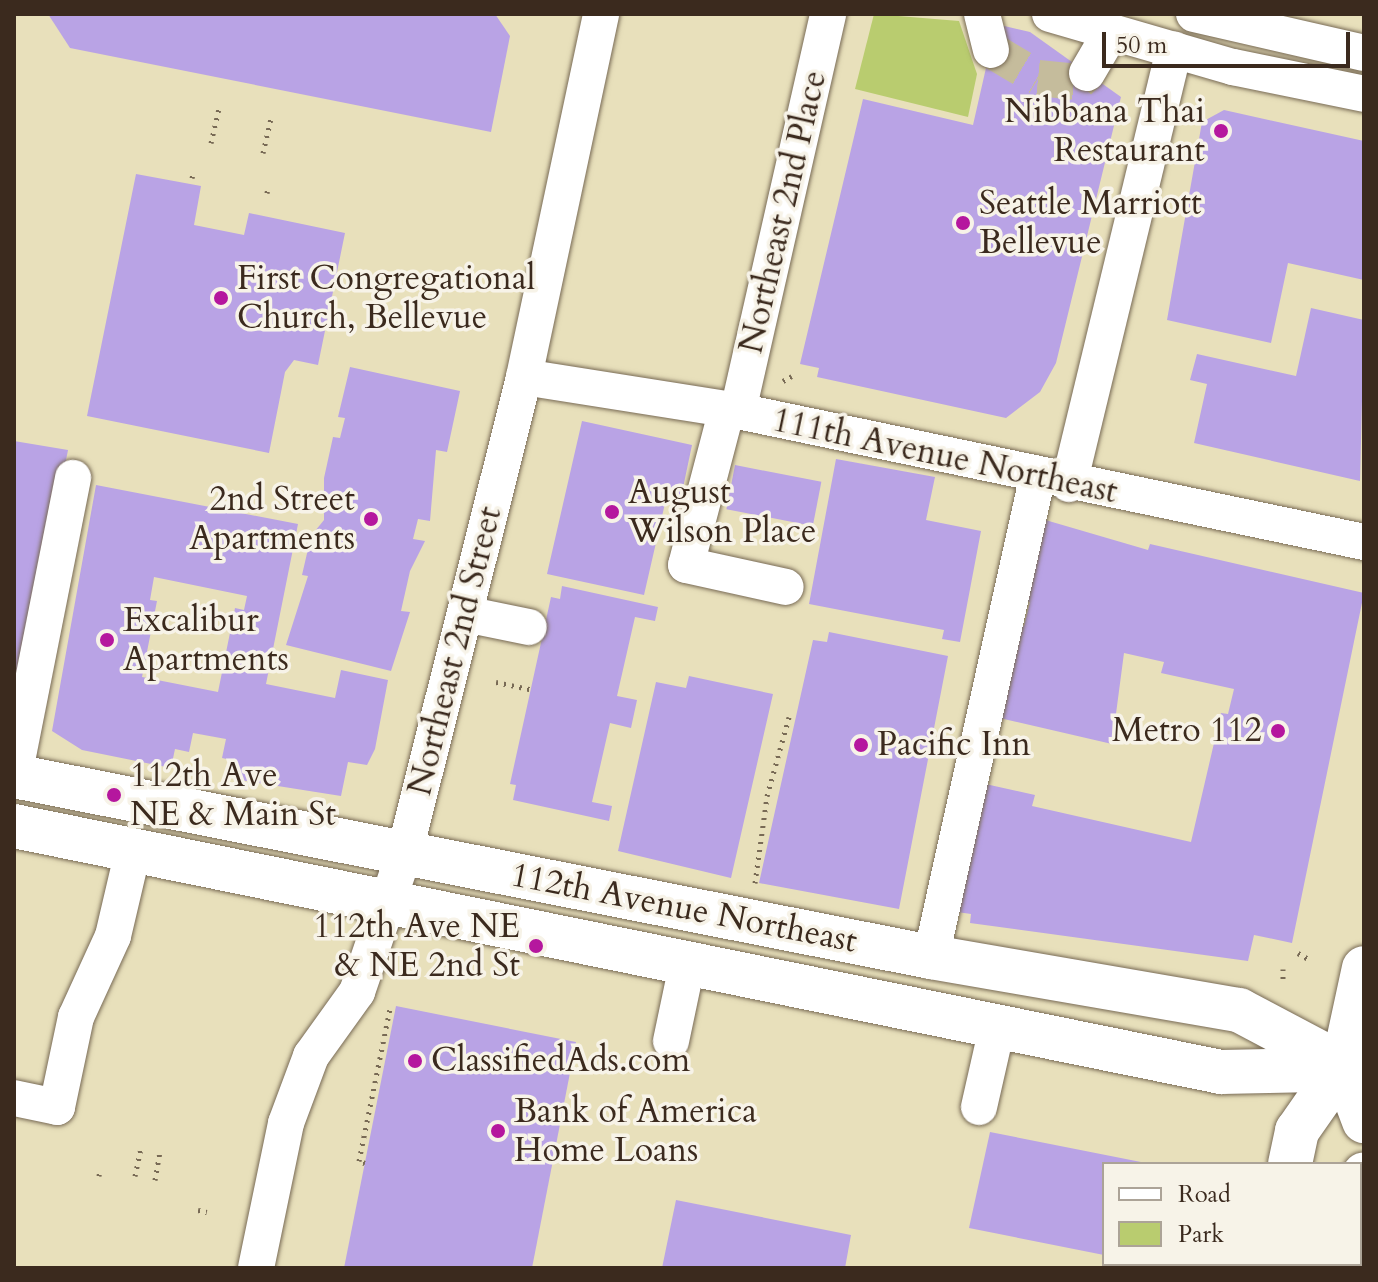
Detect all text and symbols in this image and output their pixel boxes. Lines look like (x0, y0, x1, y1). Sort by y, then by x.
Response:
scale bar (1106, 16, 1354, 66)
text: 50 m (1116, 29, 1167, 62)
street label: Northeast 2nd Place (731, 67, 835, 357)
place label: Nibbana Thai Restaurant (1004, 91, 1205, 170)
marker: Nibbana Thai Restaurant (1212, 122, 1230, 140)
place label: Seattle Marriott Bellevue (979, 183, 1202, 262)
marker: Seattle Marriott Bellevue (954, 214, 972, 232)
place label: First Congregational Church, Bellevue (237, 258, 535, 338)
marker: First Congregational Church, Bellevue (212, 289, 230, 307)
street label: 111th Avenue Northeast (769, 399, 1121, 513)
place label: August Wilson Place (628, 472, 816, 552)
place label: 2nd Street Apartments (189, 479, 355, 558)
street label: Northeast 2nd Street (399, 502, 511, 800)
marker: August Wilson Place (603, 503, 621, 521)
marker: 2nd Street Apartments (362, 510, 380, 528)
place label: Excalibur Apartments (123, 600, 289, 680)
marker: Excalibur Apartments (98, 631, 116, 649)
place label: Metro 112 (1112, 711, 1262, 751)
marker: Metro 112 (1269, 722, 1287, 740)
place label: Pacific Inn (877, 725, 1031, 765)
marker: Pacific Inn (852, 736, 870, 754)
place label: 112th Ave NE & Main St (130, 755, 336, 834)
marker: 112th Ave NE & Main St (105, 786, 123, 804)
street label: 112th Avenue Northeast (508, 854, 860, 962)
place label: 112th Ave NE & NE 2nd St (313, 906, 520, 986)
marker: 112th Ave NE & NE 2nd St (527, 937, 545, 955)
place label: ClassifiedAds.com (431, 1041, 690, 1081)
marker: ClassifiedAds.com (406, 1052, 424, 1070)
place label: Bank of America Home Loans (514, 1091, 757, 1170)
marker: Bank of America Home Loans (489, 1122, 507, 1140)
legend (1102, 1162, 1362, 1266)
text: Road (1178, 1178, 1231, 1211)
text: Park (1178, 1218, 1224, 1251)

